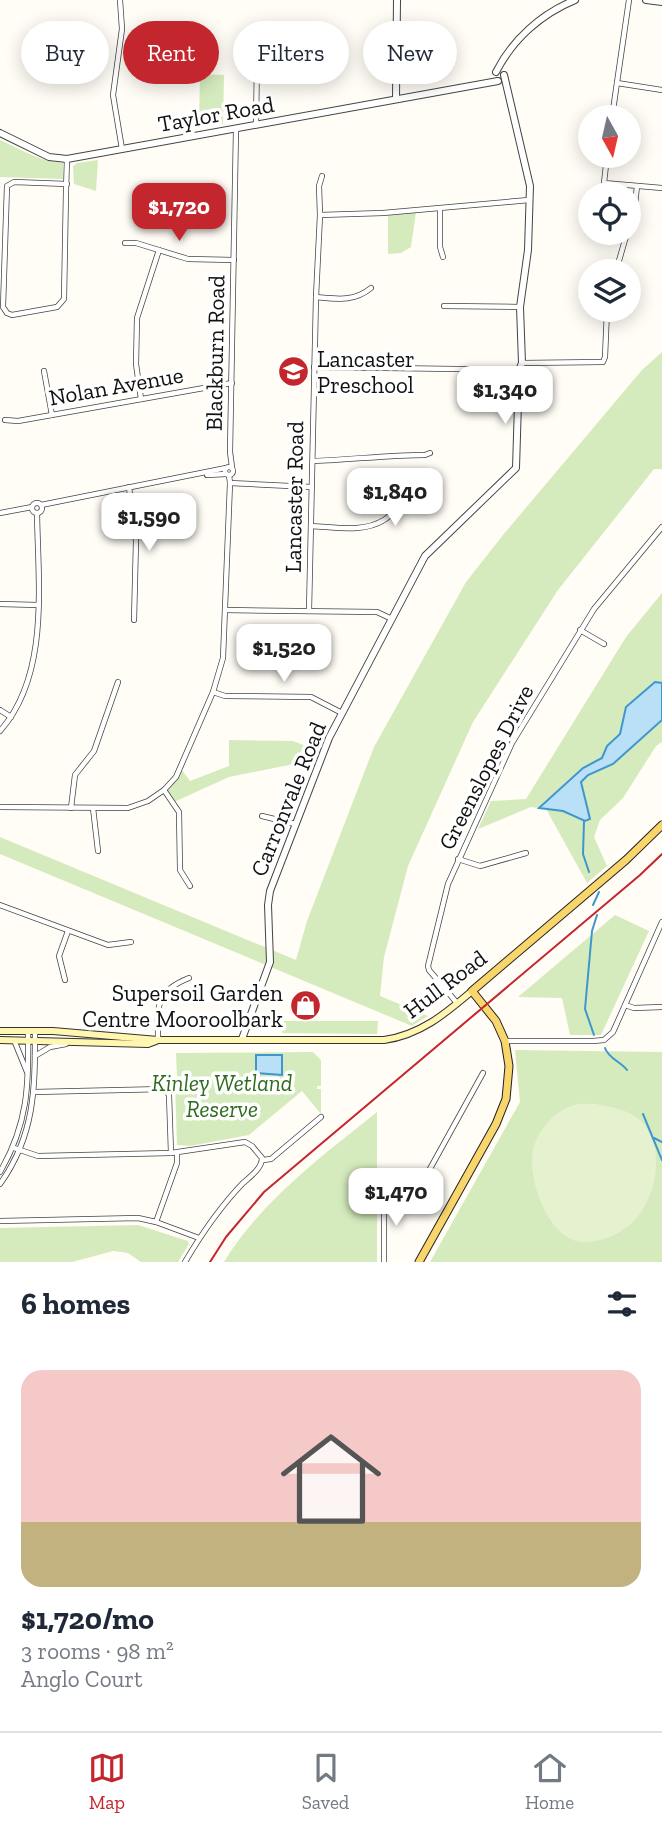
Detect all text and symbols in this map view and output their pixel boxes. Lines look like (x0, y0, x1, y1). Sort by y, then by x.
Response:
chip: Buy (21, 21, 109, 84)
chip: Rent (123, 21, 219, 84)
chip: Filters (233, 21, 349, 84)
chip: New (363, 21, 457, 84)
street label: Taylor Road (156, 90, 277, 138)
north arrow (578, 105, 640, 168)
map controls (578, 105, 641, 322)
button: locate (578, 182, 641, 245)
pin: $1,720 (122, 184, 236, 243)
text: $1,720 (148, 192, 210, 220)
button: layers (578, 259, 641, 322)
street label: Blackburn Road (200, 274, 230, 431)
place label: Lancaster Preschool (317, 345, 415, 399)
school or university icon: Lancaster Preschool (277, 355, 311, 389)
street label: Nolan Avenue (47, 360, 185, 412)
pin: $1,340 (448, 366, 562, 426)
text: $1,340 (473, 375, 537, 403)
street label: Lancaster Road (279, 420, 309, 573)
pin: $1,840 (338, 468, 452, 528)
text: $1,840 (363, 477, 427, 505)
pin: $1,590 (92, 494, 206, 553)
text: $1,590 (117, 502, 181, 530)
pin: $1,520 (227, 624, 341, 684)
text: $1,520 (252, 633, 316, 661)
street label: Greenslopes Drive (432, 680, 540, 854)
street label: Carronvale Road (244, 717, 332, 880)
street label: Hull Road (398, 943, 492, 1024)
place label: Supersoil Garden Centre Mooroolbark (82, 979, 283, 1033)
shop icon: Supersoil Garden Centre Mooroolbark (289, 989, 323, 1023)
park label: Kinley Wetland Reserve (151, 1069, 293, 1123)
pin: $1,470 (339, 1168, 453, 1228)
text: $1,470 (365, 1177, 427, 1205)
icon: filters (603, 1285, 641, 1323)
text: 6 homes (21, 1286, 130, 1322)
icon: home (268, 1416, 394, 1542)
text: $1,720/mo (21, 1601, 154, 1637)
text: 3 rooms · 98 m² (21, 1637, 174, 1665)
text: Anglo Court (21, 1665, 143, 1693)
tab: Map (88, 1749, 126, 1814)
tab: Saved (302, 1749, 349, 1814)
tab: Home (525, 1749, 574, 1814)

